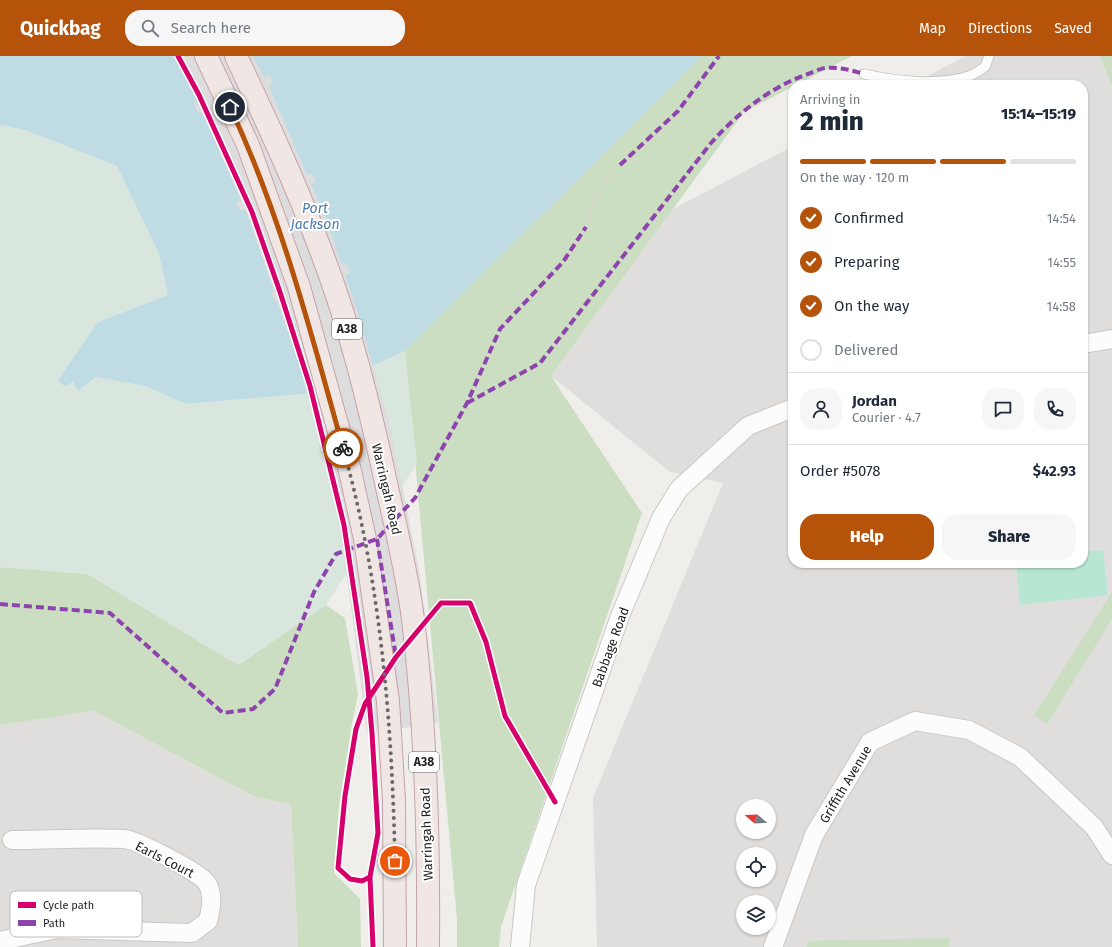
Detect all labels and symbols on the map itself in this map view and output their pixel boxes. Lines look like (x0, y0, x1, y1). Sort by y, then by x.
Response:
pin (213, 90, 247, 124)
water label: Port Jackson (289, 200, 340, 233)
road number: A38 (332, 319, 362, 339)
courier (323, 428, 363, 468)
street label: Warringah Road (369, 442, 404, 536)
street label: Babbage Road (589, 605, 632, 689)
street label: Griffith Avenue (816, 743, 874, 826)
road number: A38 (409, 752, 439, 772)
street label: Warringah Road (417, 787, 436, 881)
north arrow (736, 799, 776, 839)
street label: Earls Court (133, 838, 197, 881)
pin (378, 844, 412, 878)
legend (10, 891, 142, 937)
text: Cycle path (43, 899, 94, 912)
text: Path (43, 917, 65, 930)

